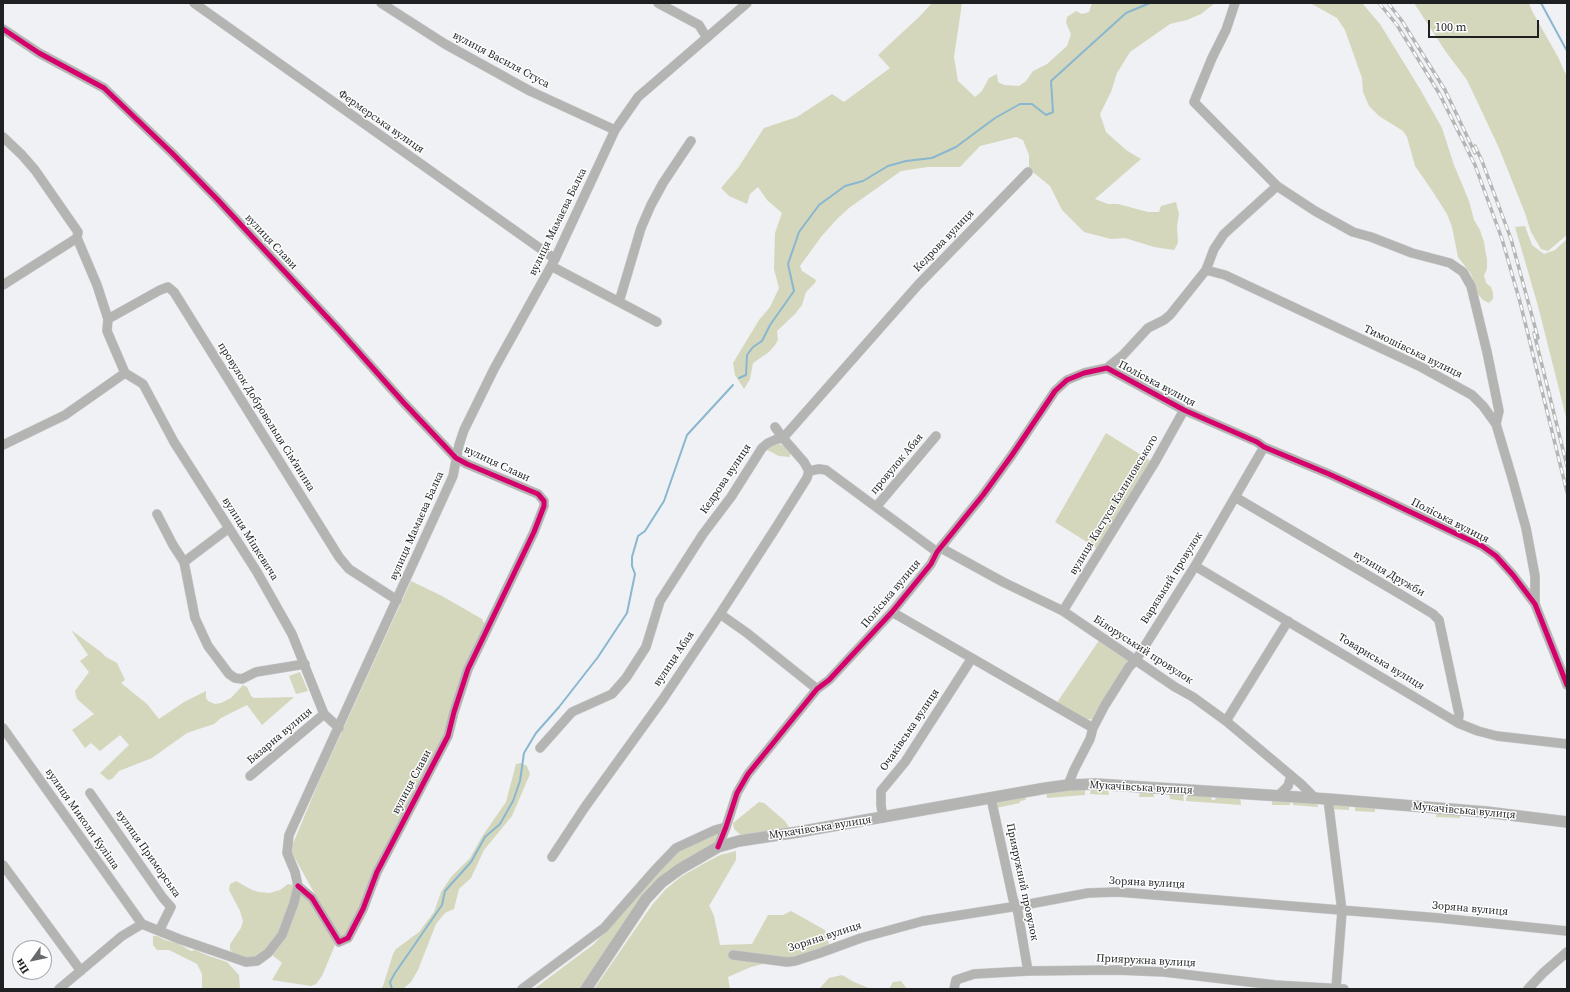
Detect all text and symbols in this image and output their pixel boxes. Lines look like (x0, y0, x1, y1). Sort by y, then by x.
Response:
scale bar (1430, 12, 1541, 38)
text: 100 m (1435, 19, 1467, 35)
street label: вулиця Василя Стуса (450, 29, 552, 91)
street label: Фермерська вулиця (336, 87, 426, 157)
street label: вулиця Мамаєва Балка (526, 166, 590, 278)
street label: Кедрова вулиця (911, 207, 977, 275)
street label: вулиця Слави (242, 212, 300, 272)
street label: Тимошівська вулиця (1362, 322, 1464, 382)
street label: провулок Добровольця Сім'янина (214, 340, 318, 494)
street label: Поліська вулиця (1116, 358, 1198, 410)
street label: провулок Абая (868, 431, 926, 497)
street label: вулиця Кастуся Калиновського (1067, 432, 1161, 578)
street label: Кедрова вулиця (698, 441, 754, 517)
street label: вулиця Слави (462, 443, 532, 485)
street label: вулиця Мамаєва Балка (387, 469, 447, 583)
street label: вулиця Міцкевича (219, 495, 281, 583)
street label: Поліська вулиця (1409, 496, 1491, 546)
street label: Варязький провулок (1138, 530, 1206, 626)
street label: вулиця Дружби (1351, 548, 1427, 600)
street label: Поліська вулиця (858, 557, 924, 631)
street label: Білоруський провулок (1091, 613, 1195, 687)
street label: вулиця Абая (651, 629, 697, 689)
street label: Товариська вулиця (1335, 631, 1427, 693)
street label: Очаківська вулиця (878, 686, 942, 774)
street label: Базарна вулиця (245, 705, 315, 767)
street label: вулиця Слави (389, 748, 435, 816)
street label: вулиця Миколи Куліша (42, 766, 122, 872)
street label: Мукачівська вулиця (1089, 779, 1193, 797)
street label: Мукачівська вулиця (1412, 800, 1516, 822)
street label: вулиця Приморська (113, 808, 183, 900)
street label: Мукачівська вулиця (768, 813, 872, 843)
street label: Прияружний провулок (1003, 822, 1041, 942)
street label: Зоряна вулиця (1109, 874, 1185, 892)
street label: Зоряна вулиця (1431, 899, 1509, 919)
street label: Зоряна вулиця (787, 919, 863, 955)
north arrow (12, 940, 52, 980)
street label: Прияружна вулиця (1096, 952, 1196, 970)
text: Пн (12, 956, 33, 977)

